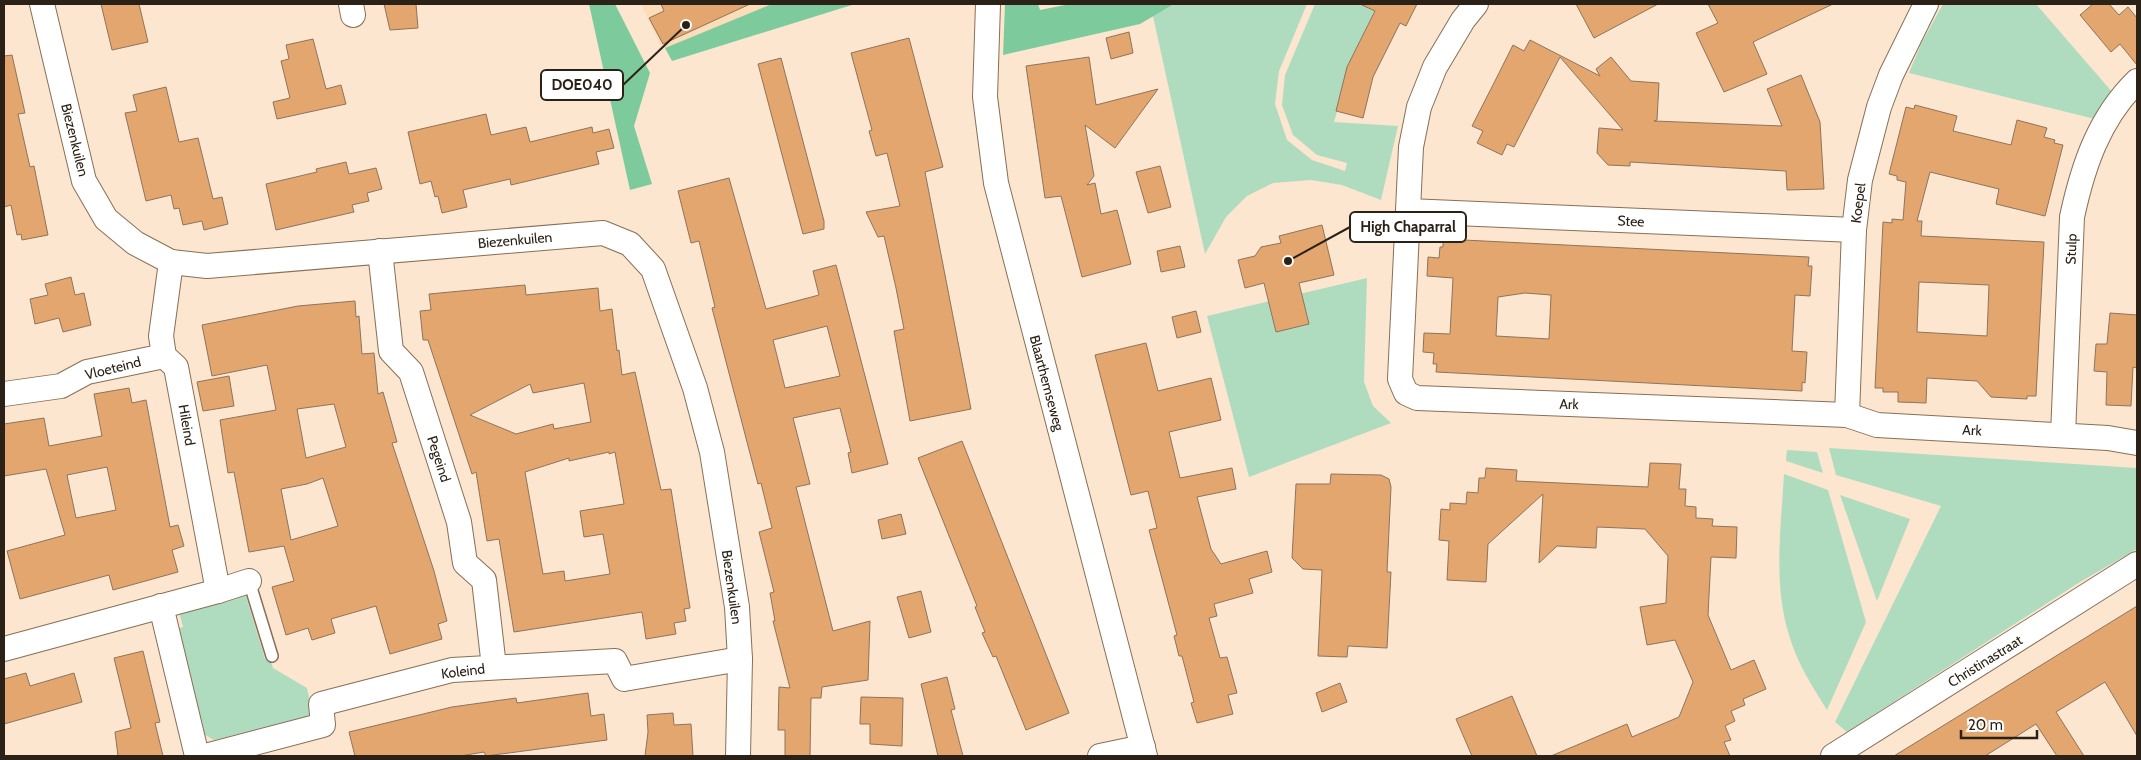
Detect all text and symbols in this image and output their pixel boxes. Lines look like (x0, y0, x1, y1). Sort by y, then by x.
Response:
callout: DOE040 (541, 70, 623, 100)
text: DOE040 (551, 76, 613, 94)
street label: Biezenkuilen (57, 102, 93, 179)
street label: Koepel (1847, 181, 1869, 224)
street label: Stee (1617, 211, 1645, 231)
callout: High Chaparral (1350, 212, 1466, 242)
text: High Chaparral (1360, 218, 1456, 236)
street label: Biezenkuilen (477, 228, 553, 252)
street label: Stulp (2061, 233, 2081, 265)
street label: Blaarthemseweg (1026, 333, 1069, 434)
street label: Vloeteind (83, 352, 143, 384)
street label: Ark (1559, 395, 1580, 413)
street label: Hileind (175, 403, 199, 447)
street label: Ark (1962, 421, 1983, 440)
street label: Pegeind (423, 434, 455, 484)
street label: Biezenkuilen (718, 549, 746, 625)
street label: Christinastraat (1944, 631, 2026, 691)
street label: Koleind (440, 659, 486, 683)
scale bar (1961, 708, 2037, 740)
text: 20 m (1968, 716, 2003, 734)

